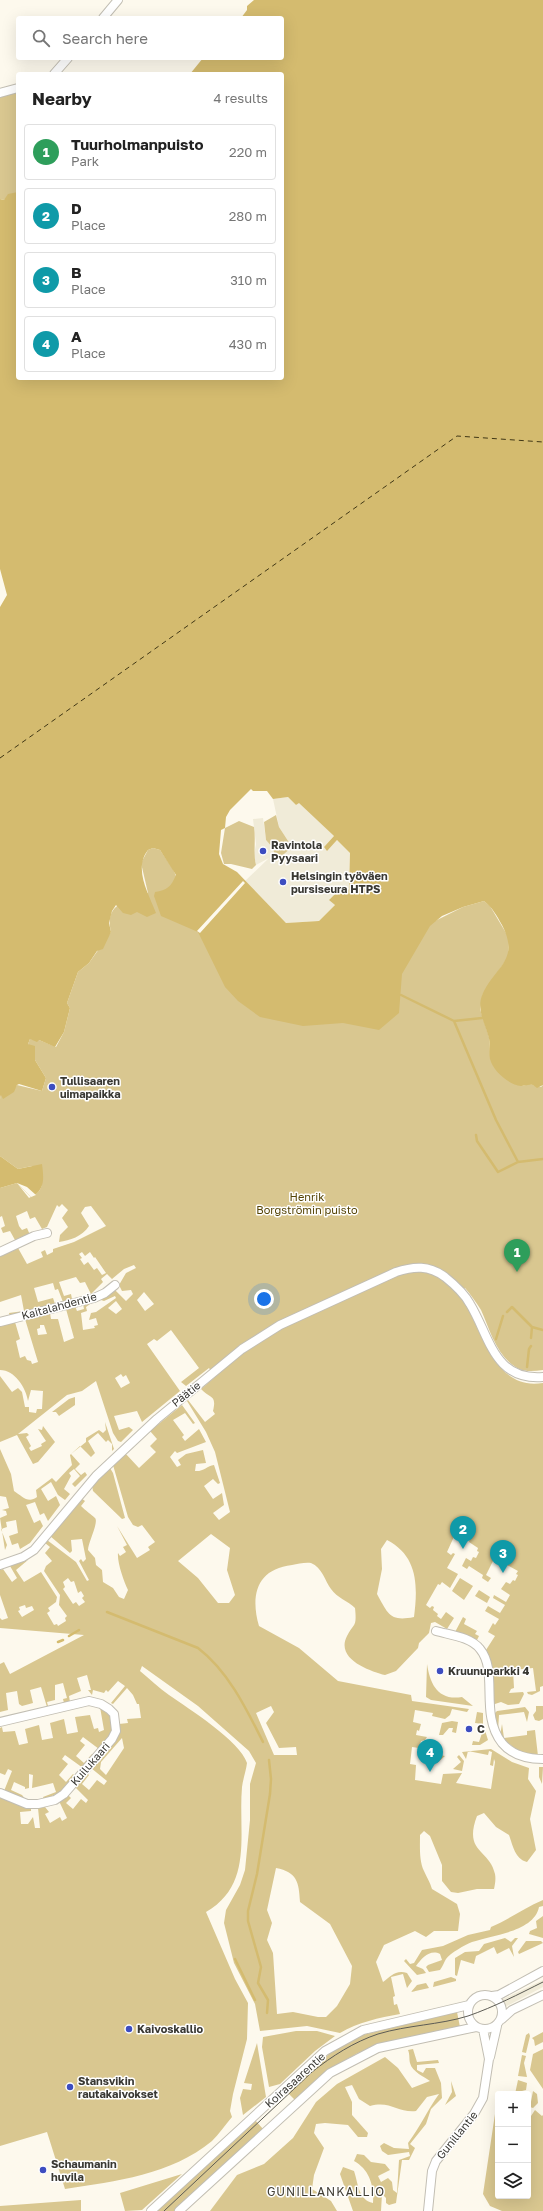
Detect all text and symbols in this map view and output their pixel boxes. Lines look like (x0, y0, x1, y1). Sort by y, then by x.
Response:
search box (16, 16, 284, 60)
icon: search (30, 27, 52, 49)
text: Search here (62, 29, 148, 47)
text: Nearby (32, 88, 92, 109)
text: 4 results (214, 90, 268, 106)
text: Tuurholmanpuisto (71, 135, 203, 153)
text: 1 (43, 144, 49, 160)
text: 220 m (229, 144, 267, 160)
text: Park (71, 153, 99, 169)
text: D (71, 199, 82, 217)
text: 2 (42, 208, 50, 224)
text: 280 m (229, 208, 267, 224)
text: Place (71, 217, 106, 233)
text: B (71, 263, 82, 281)
text: 3 (42, 272, 50, 288)
text: 310 m (230, 272, 267, 288)
text: Place (71, 281, 106, 297)
text: A (71, 327, 82, 345)
text: 4 (42, 336, 50, 352)
text: 430 m (229, 336, 267, 352)
text: Place (71, 345, 106, 361)
place label: Ravintola Pyysaari (271, 838, 322, 864)
marker: Ravintola Pyysaari (258, 846, 268, 856)
place label: Helsingin työväen pursiseura HTPS (291, 869, 388, 895)
marker: Helsingin työväen pursiseura HTPS (278, 877, 288, 887)
place label: Tullisaaren uimapaikka (60, 1074, 121, 1100)
marker: Tullisaaren uimapaikka (47, 1082, 57, 1092)
park label: Henrik Borgströmin puisto (256, 1190, 358, 1216)
pin: 1 (504, 1239, 530, 1272)
street label: Kaitalahdentie (20, 1289, 98, 1322)
your location (254, 1289, 274, 1309)
street label: Päätie (169, 1378, 203, 1409)
pin: 2 (450, 1516, 476, 1549)
pin: 3 (490, 1540, 516, 1573)
place label: Kruunuparkki 4 (448, 1664, 530, 1677)
marker: Kruunuparkki 4 (435, 1666, 445, 1676)
place label: C (477, 1722, 485, 1735)
marker: C (464, 1724, 474, 1734)
street label: Kuilukaari (67, 1739, 112, 1788)
pin: 4 (417, 1739, 443, 1772)
place label: Kaivoskallio (137, 2022, 203, 2035)
marker: Kaivoskallio (124, 2024, 134, 2034)
street label: Koirasaarentie (262, 2049, 327, 2110)
place label: Stansvikin rautakaivokset (78, 2074, 158, 2100)
marker: Stansvikin rautakaivokset (65, 2082, 75, 2092)
map controls (495, 2091, 531, 2199)
button: + (495, 2091, 531, 2127)
street label: Gunillantie (433, 2108, 480, 2161)
button: − (495, 2127, 531, 2163)
place label: Schaumanin huvila (51, 2157, 117, 2183)
button: layers (495, 2163, 531, 2199)
marker: Schaumanin huvila (38, 2165, 48, 2175)
district label: GUNILLANKALLIO (267, 2184, 385, 2199)

